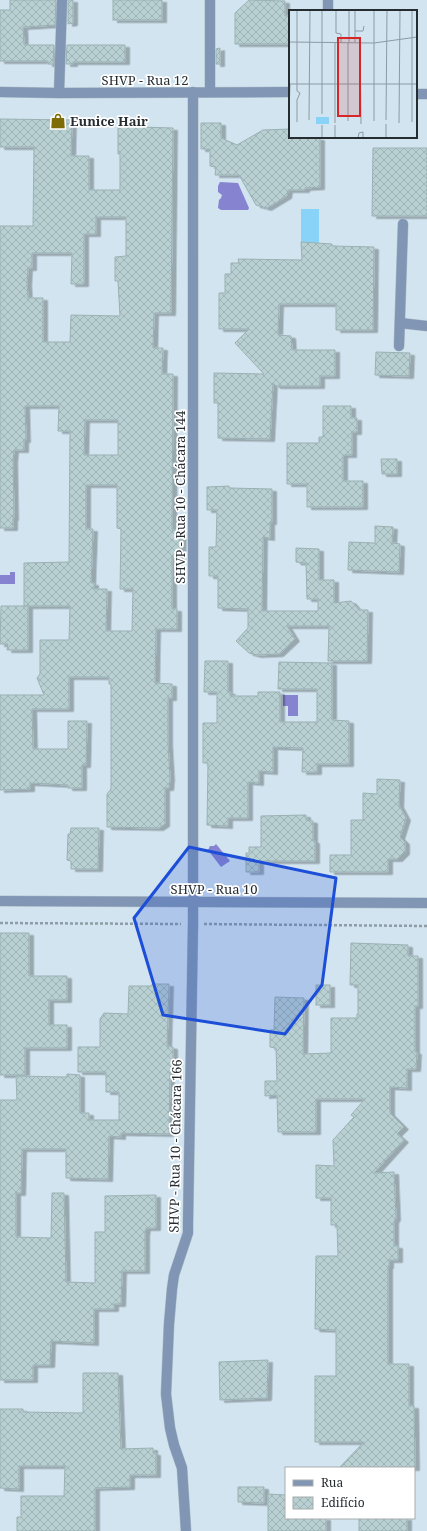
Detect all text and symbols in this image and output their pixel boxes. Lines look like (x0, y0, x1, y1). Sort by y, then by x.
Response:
inset map (289, 10, 417, 138)
street label: SHVP - Rua 12 (102, 71, 188, 89)
shop icon: Eunice Hair (49, 112, 67, 130)
place label: Eunice Hair (70, 112, 148, 130)
street label: SHVP - Rua 10 - Chácara 144 (171, 410, 189, 584)
street label: SHVP - Rua 10 (171, 880, 257, 898)
street label: SHVP - Rua 10 - Chácara 166 (164, 1059, 186, 1233)
legend (285, 1467, 415, 1519)
text: Rua (321, 1474, 343, 1491)
text: Edifício (321, 1494, 365, 1511)

